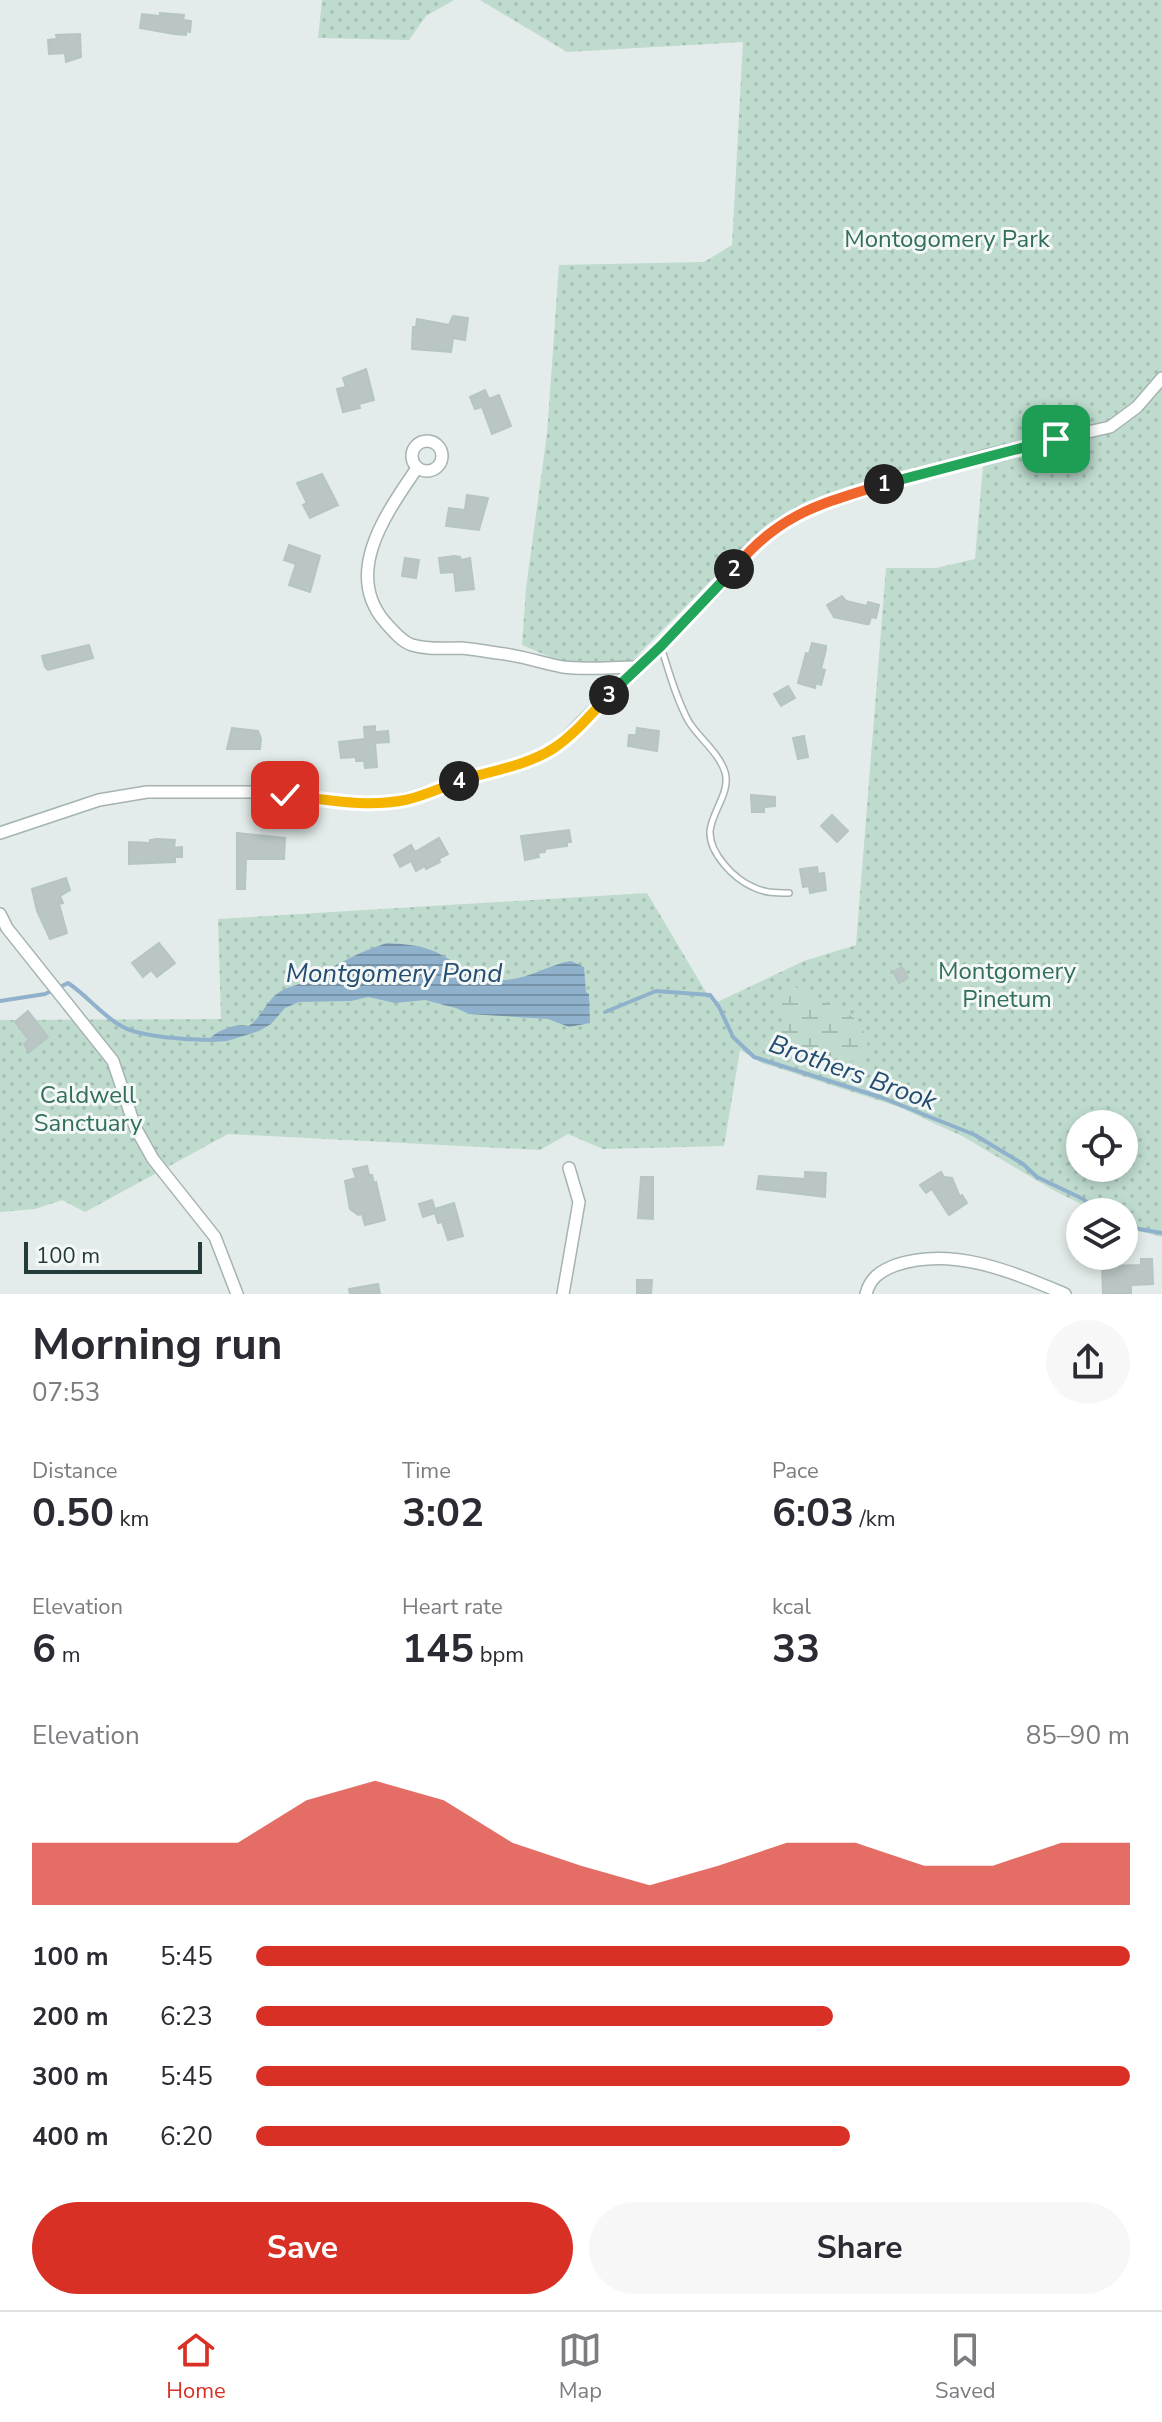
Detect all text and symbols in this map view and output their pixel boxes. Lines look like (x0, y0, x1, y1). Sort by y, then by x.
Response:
park label: Montogomery Park (844, 223, 1051, 255)
pin (1022, 405, 1090, 473)
icon: arrive (1034, 417, 1078, 461)
pin: 1 (864, 464, 904, 504)
text: 1 (877, 469, 891, 499)
pin: 2 (714, 549, 754, 589)
text: 2 (727, 554, 741, 584)
pin: 3 (589, 675, 629, 715)
text: 3 (602, 680, 616, 710)
pin (251, 761, 319, 829)
pin: 4 (439, 761, 479, 801)
text: 4 (452, 766, 466, 796)
icon: check (263, 773, 307, 817)
park label: Montgomery Pinetum (938, 955, 1077, 1015)
water label: Montgomery Pond (286, 956, 503, 991)
water label: Brothers Brook (764, 1026, 942, 1119)
park label: Caldwell Sanctuary (34, 1079, 143, 1139)
map controls (1066, 1110, 1138, 1270)
button: locate (1066, 1110, 1138, 1182)
button: layers (1066, 1198, 1138, 1270)
scale bar (24, 1238, 202, 1274)
text: 100 m (36, 1241, 100, 1271)
text: Morning run (32, 1315, 282, 1375)
button: share (1046, 1320, 1130, 1404)
text: 07:53 (32, 1375, 100, 1410)
text: Distance (32, 1456, 117, 1486)
text: Time (402, 1456, 451, 1486)
text: Pace (772, 1456, 819, 1486)
text: 0.50 (32, 1486, 114, 1540)
text: 3:02 (402, 1486, 484, 1540)
text: 6:03 (772, 1486, 854, 1540)
text: km (114, 1504, 149, 1534)
text: /km (854, 1504, 896, 1534)
text: Elevation (32, 1592, 123, 1622)
text: Heart rate (402, 1592, 503, 1622)
text: kcal (772, 1592, 811, 1622)
text: 6 (32, 1622, 56, 1676)
text: 145 (402, 1622, 474, 1676)
text: 33 (772, 1622, 820, 1676)
text: m (56, 1640, 81, 1670)
text: bpm (474, 1640, 524, 1670)
text: Elevation (32, 1718, 140, 1753)
text: 85–90 m (1026, 1718, 1130, 1753)
text: 100 m (32, 1939, 109, 1974)
text: 5:45 (160, 1939, 213, 1974)
text: 200 m (32, 1999, 109, 2034)
text: 6:23 (160, 1999, 213, 2034)
text: 300 m (32, 2059, 109, 2094)
text: 5:45 (160, 2059, 213, 2094)
text: 400 m (32, 2119, 109, 2154)
text: 6:20 (160, 2119, 213, 2154)
button: Save (32, 2202, 573, 2294)
button: Share (589, 2202, 1130, 2294)
tab: Home (166, 2328, 226, 2406)
tab: Map (558, 2328, 602, 2406)
tab: Saved (935, 2328, 996, 2406)

